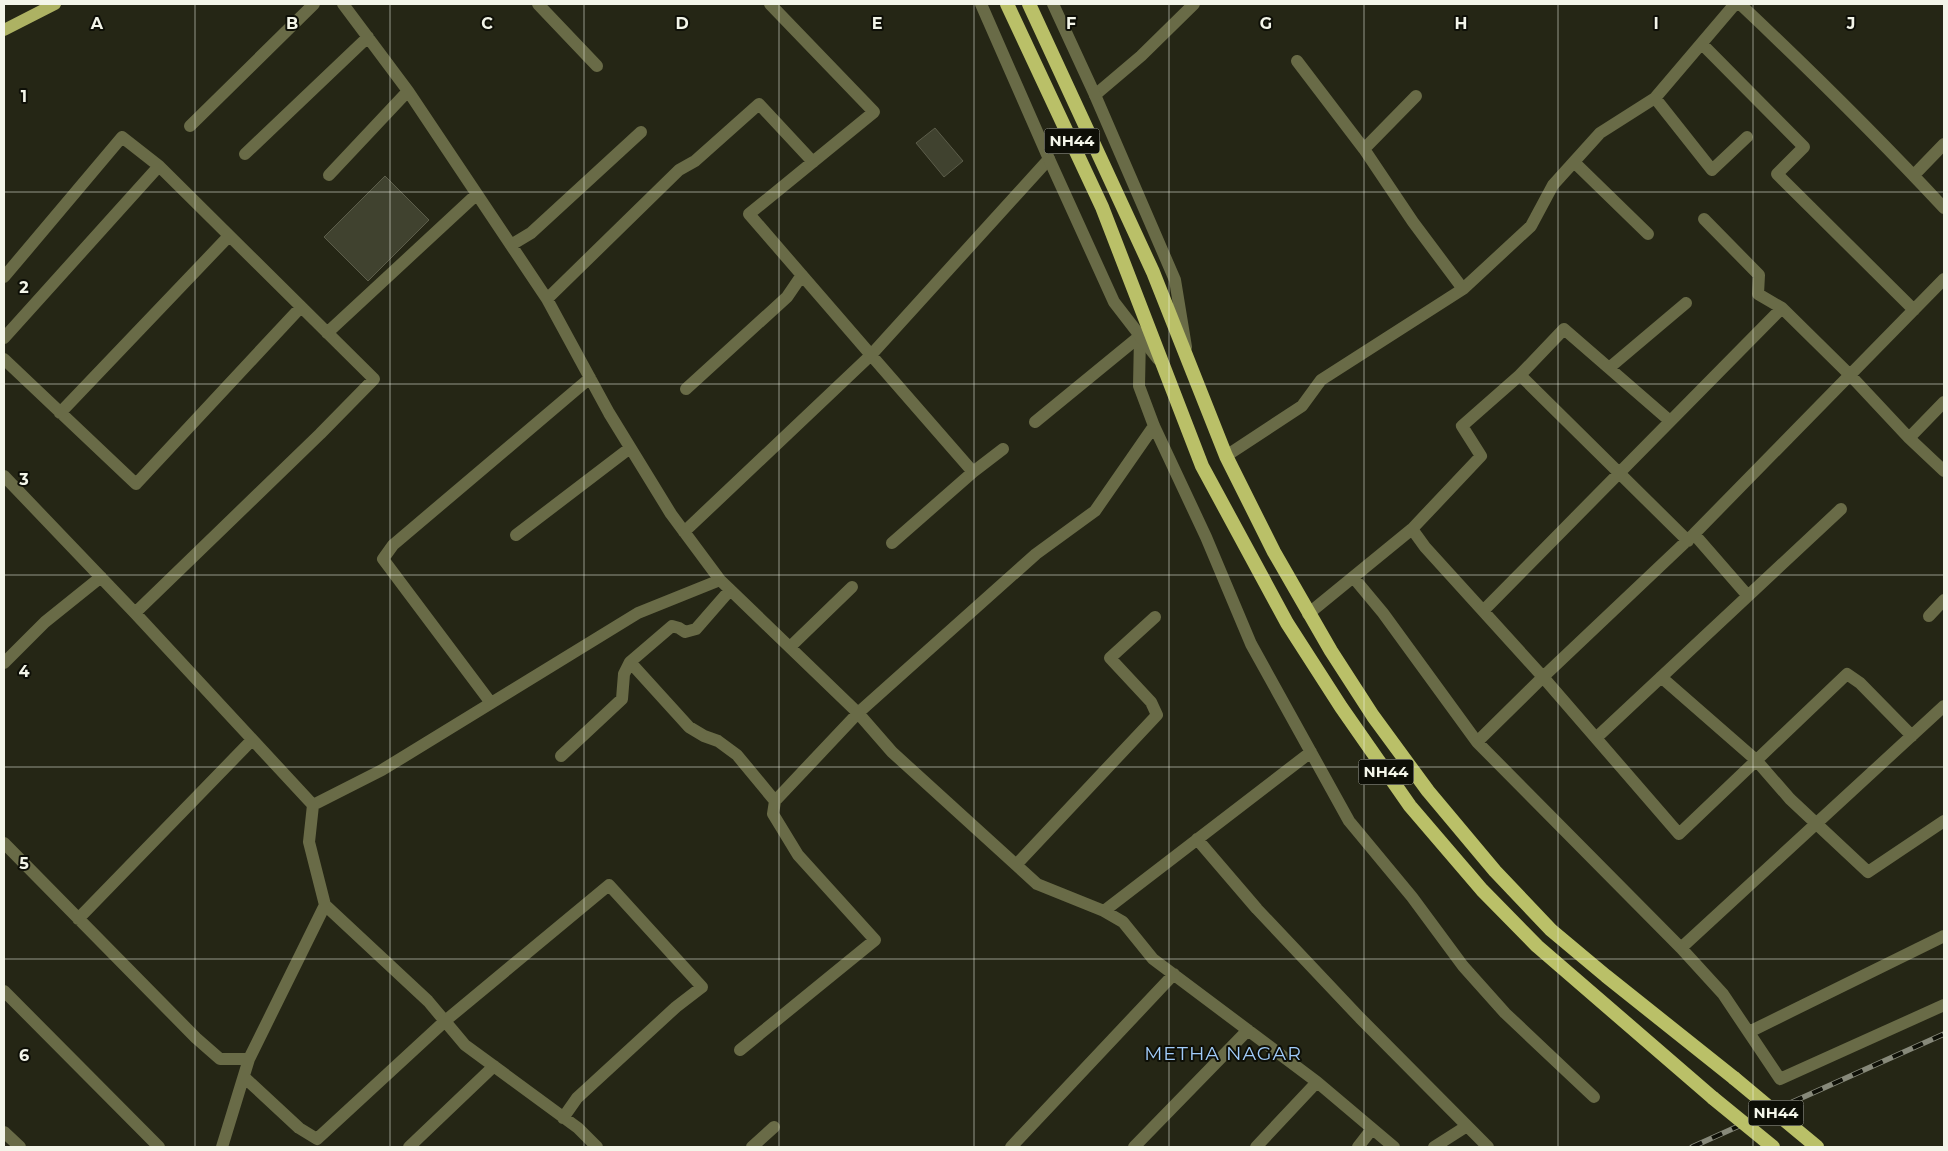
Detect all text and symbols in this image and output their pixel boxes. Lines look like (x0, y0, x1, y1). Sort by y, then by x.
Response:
text: A (90, 14, 104, 33)
text: B (286, 14, 298, 33)
text: C (481, 14, 493, 33)
text: D (675, 14, 689, 33)
text: E (872, 14, 882, 33)
text: F (1066, 14, 1076, 33)
text: G (1260, 14, 1272, 33)
text: H (1455, 14, 1467, 33)
text: I (1653, 14, 1659, 33)
text: J (1846, 14, 1855, 33)
text: 1 (21, 87, 27, 106)
road number: NH44 (1044, 128, 1100, 154)
text: 2 (19, 278, 29, 297)
text: 3 (18, 470, 29, 489)
text: 4 (18, 662, 30, 681)
road number: NH44 (1358, 760, 1414, 784)
text: 5 (19, 854, 29, 873)
district label: METHA NAGAR (1144, 1042, 1302, 1065)
text: 6 (19, 1046, 29, 1065)
road number: NH44 (1748, 1100, 1804, 1126)

